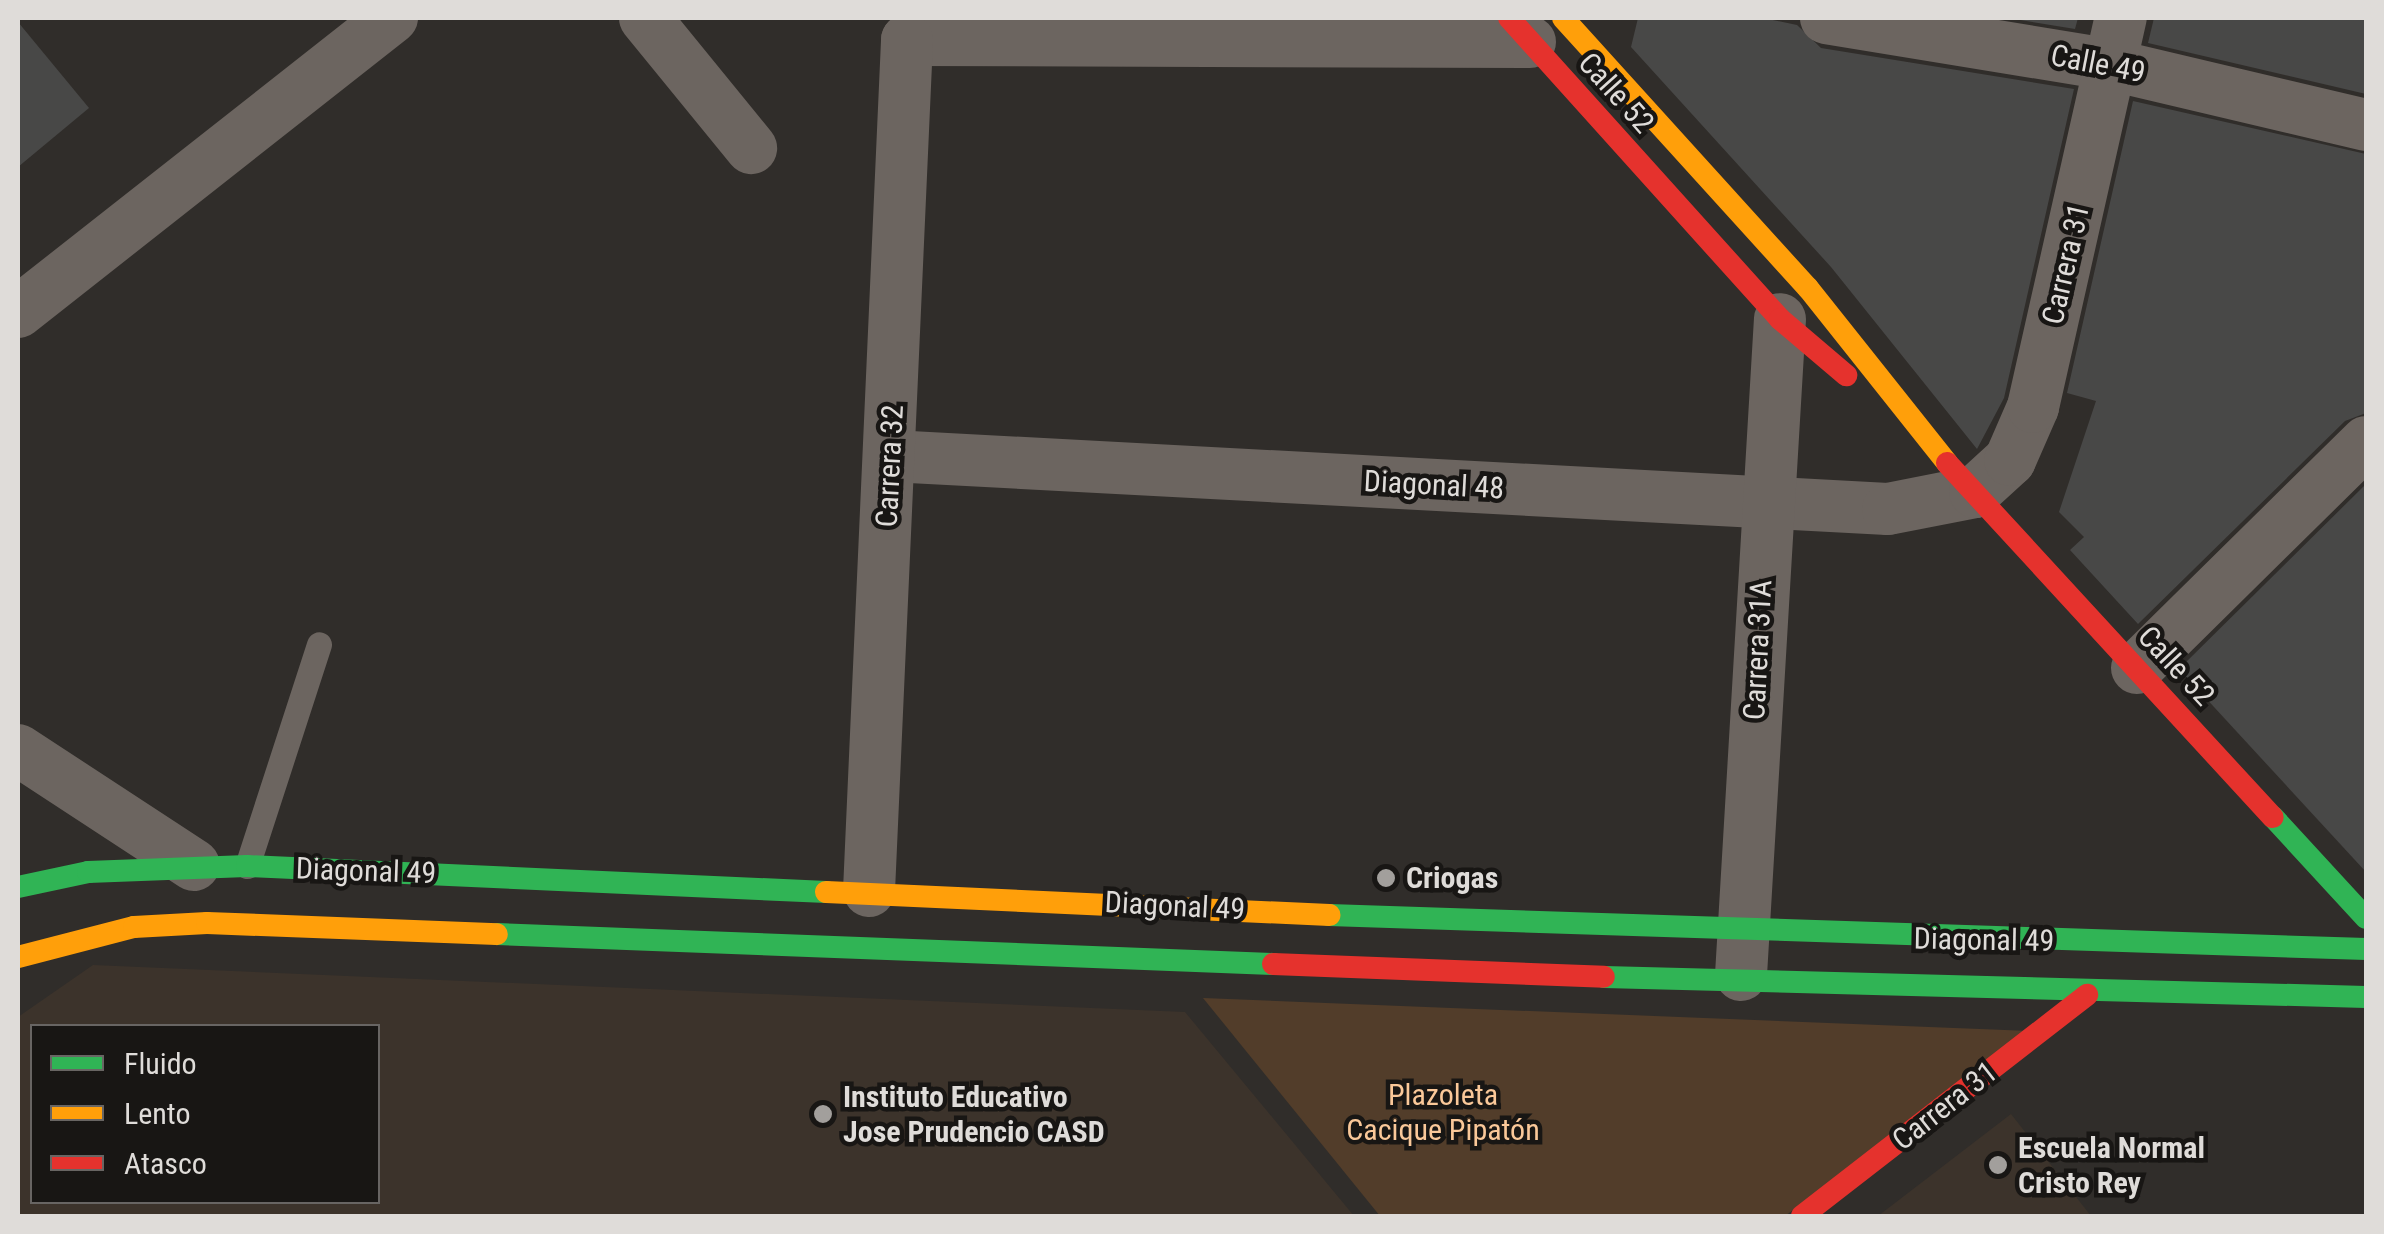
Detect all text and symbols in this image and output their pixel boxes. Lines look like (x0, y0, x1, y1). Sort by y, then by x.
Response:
street label: Calle 49 (2048, 37, 2148, 91)
street label: Calle 52 (1571, 45, 1661, 141)
street label: Carrera 31 (2035, 200, 2097, 328)
street label: Carrera 32 (869, 404, 911, 528)
street label: Diagonal 48 (1363, 463, 1505, 507)
street label: Carrera 31A (1736, 579, 1780, 721)
street label: Calle 52 (2130, 619, 2222, 713)
street label: Diagonal 49 (295, 851, 437, 891)
place label: Criogas (1406, 860, 1498, 896)
marker: Criogas (1375, 867, 1397, 889)
street label: Diagonal 49 (1104, 884, 1246, 928)
street label: Diagonal 49 (1913, 921, 2055, 959)
legend (30, 1024, 380, 1204)
text: Fluido (124, 1046, 197, 1081)
street label: Carrera 31 (1886, 1054, 2004, 1158)
park label: Plazoleta Cacique Pipatón (1346, 1077, 1540, 1148)
place label: Instituto Educativo Jose Prudencio CASD (843, 1079, 1105, 1150)
text: Lento (124, 1096, 191, 1131)
marker: Instituto Educativo Jose Prudencio CASD (812, 1103, 834, 1125)
place label: Escuela Normal Cristo Rey (2018, 1130, 2205, 1200)
text: Atasco (124, 1146, 207, 1181)
marker: Escuela Normal Cristo Rey (1987, 1154, 2009, 1176)

